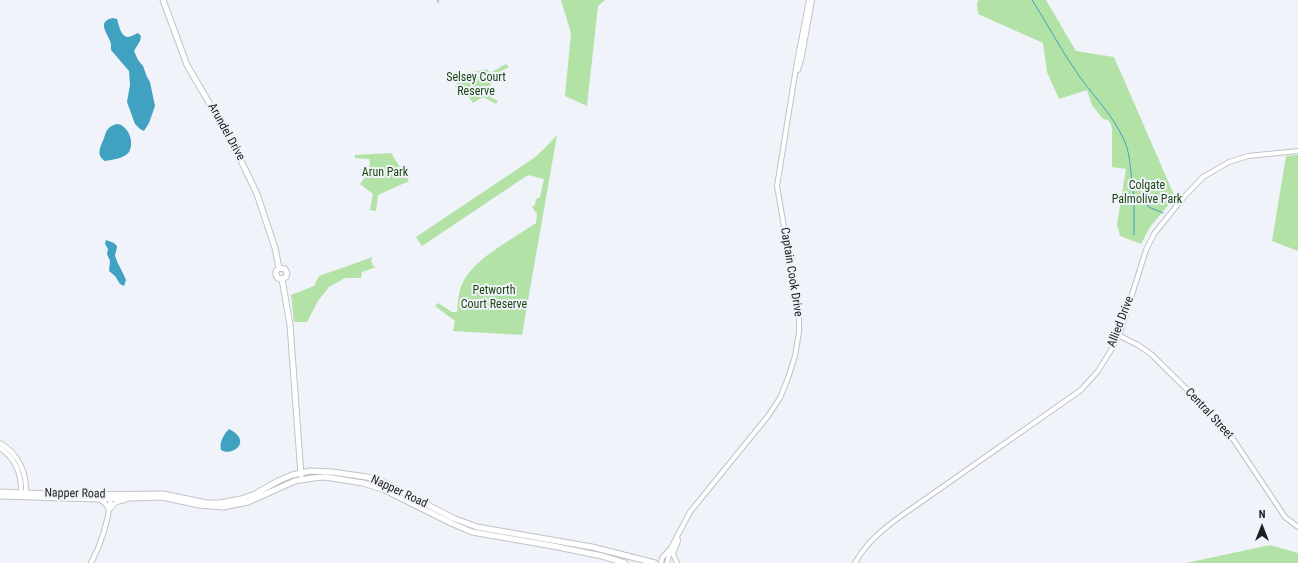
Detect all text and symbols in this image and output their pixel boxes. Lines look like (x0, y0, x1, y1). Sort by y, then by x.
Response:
park label: Selsey Court Reserve (446, 71, 506, 99)
street label: Arundel Drive (204, 101, 248, 163)
park label: Arun Park (362, 166, 408, 180)
park label: Colgate Palmolive Park (1112, 179, 1182, 207)
street label: Captain Cook Drive (777, 226, 805, 318)
park label: Petworth Court Reserve (461, 284, 527, 312)
street label: Allied Drive (1105, 294, 1137, 350)
street label: Central Street (1182, 385, 1236, 443)
street label: Napper Road (368, 473, 430, 511)
street label: Napper Road (44, 486, 106, 502)
north arrow (1242, 507, 1282, 547)
text: N (1259, 508, 1265, 521)

